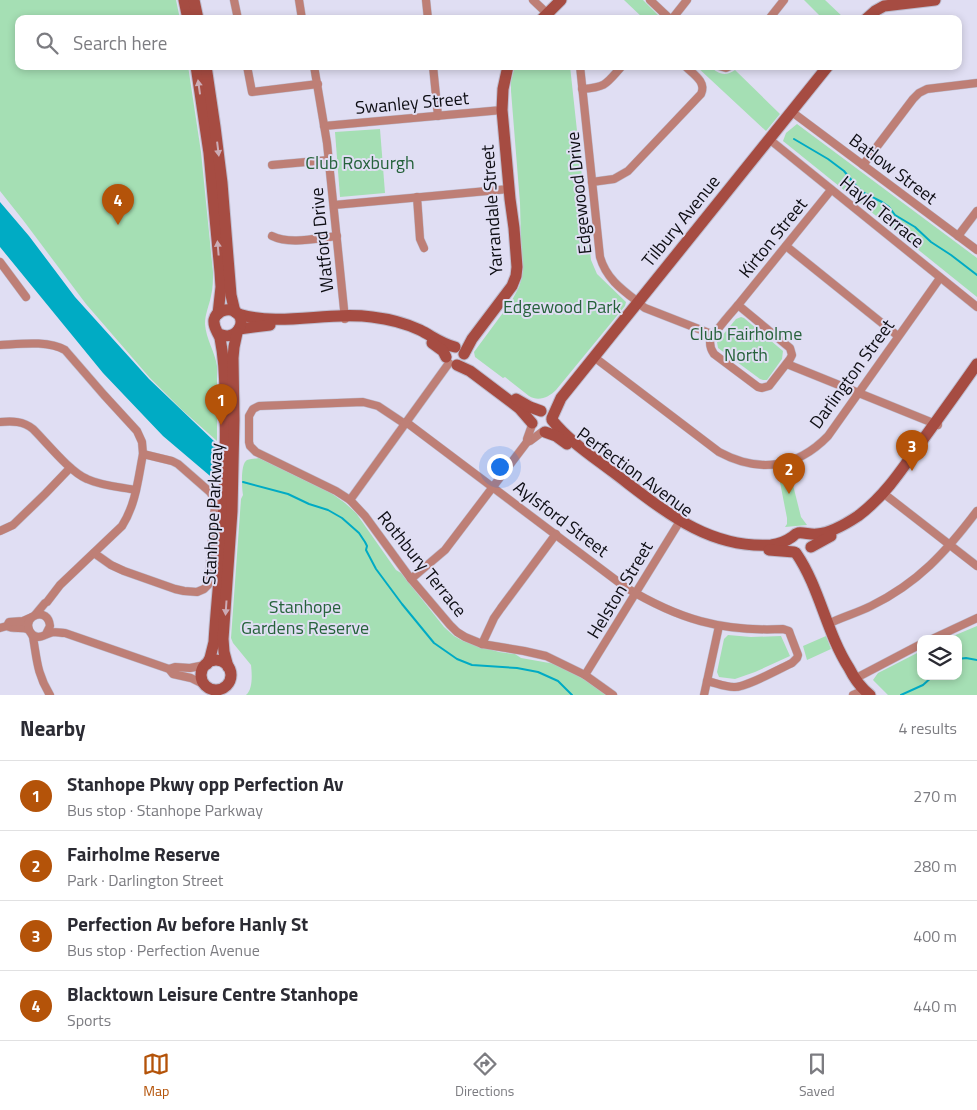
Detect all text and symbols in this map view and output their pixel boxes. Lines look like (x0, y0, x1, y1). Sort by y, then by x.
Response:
search box (15, 15, 962, 70)
text: Search here (73, 28, 167, 57)
icon: search (33, 29, 61, 57)
one-way arrow (195, 79, 203, 95)
street label: Swanley Street (354, 84, 471, 121)
street label: Batlow Street (844, 127, 944, 211)
street label: Edgewood Drive (559, 130, 598, 256)
one-way arrow (214, 141, 222, 157)
street label: Yarrandale Street (473, 143, 510, 276)
park label: Club Roxburgh (305, 149, 415, 176)
street label: Tilbury Avenue (635, 169, 726, 273)
street label: Hayle Terrace (834, 169, 931, 254)
pin: 4 (102, 184, 134, 225)
street label: Watford Drive (303, 186, 340, 294)
street label: Kirton Street (732, 191, 814, 284)
one-way arrow (214, 240, 222, 256)
park label: Edgewood Park (503, 293, 621, 320)
street label: Darlington Street (803, 313, 901, 434)
park label: Club Fairholme North (690, 320, 802, 368)
pin: 1 (205, 384, 237, 425)
street label: Perfection Avenue (571, 420, 699, 523)
pin: 3 (896, 430, 928, 471)
street label: Stanhope Parkway (195, 442, 230, 586)
pin: 2 (773, 453, 805, 494)
your location (487, 454, 513, 480)
street label: Aylsford Street (508, 474, 615, 564)
street label: Rothbury Terrace (371, 505, 474, 622)
street label: Helston Street (580, 535, 660, 644)
park label: Stanhope Gardens Reserve (241, 593, 369, 641)
one-way arrow (221, 601, 229, 617)
map controls (917, 635, 962, 680)
button: layers (917, 635, 962, 680)
text: Nearby (20, 712, 85, 744)
text: 4 results (898, 716, 957, 740)
text: Stanhope Pkwy opp Perfection Av (67, 769, 344, 798)
text: 1 (32, 784, 40, 808)
text: 270 m (913, 784, 957, 808)
text: Bus stop · Stanhope Parkway (67, 798, 263, 822)
text: Fairholme Reserve (67, 839, 220, 868)
text: 2 (32, 854, 40, 878)
text: 280 m (913, 854, 957, 878)
text: Park · Darlington Street (67, 868, 223, 892)
text: Perfection Av before Hanly St (67, 909, 308, 938)
text: 3 (32, 924, 40, 948)
text: 400 m (913, 924, 957, 948)
text: Bus stop · Perfection Avenue (67, 938, 260, 962)
text: Blacktown Leisure Centre Stanhope (67, 979, 358, 1008)
text: 4 (32, 994, 40, 1018)
text: 440 m (913, 994, 957, 1018)
text: Sports (67, 1008, 111, 1032)
tab: Map (142, 1050, 170, 1101)
tab: Directions (455, 1050, 514, 1101)
tab: Saved (799, 1050, 835, 1101)

